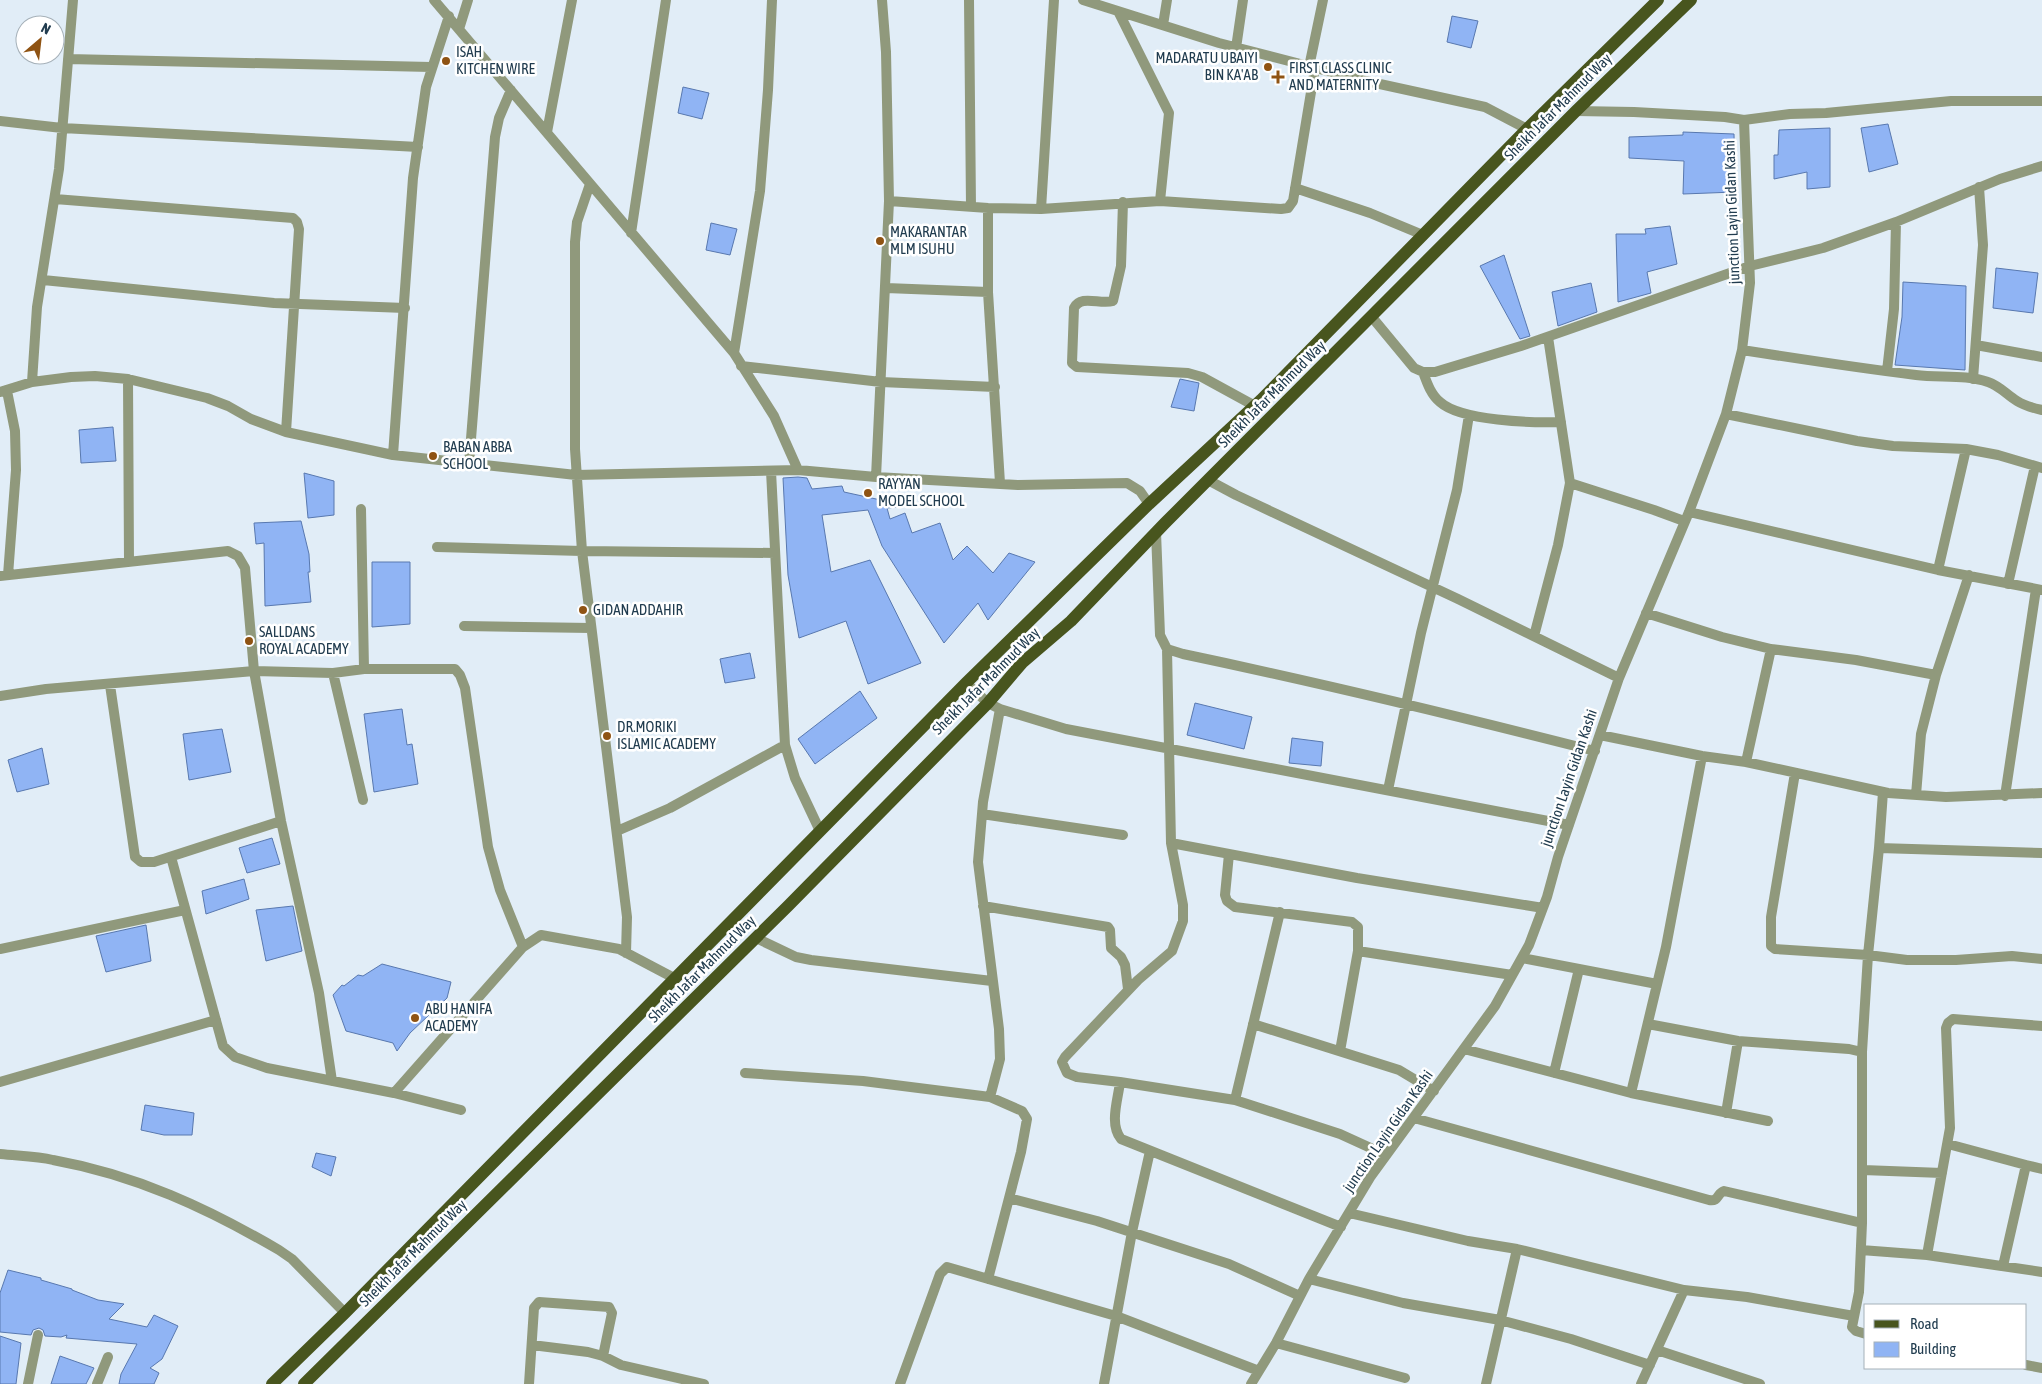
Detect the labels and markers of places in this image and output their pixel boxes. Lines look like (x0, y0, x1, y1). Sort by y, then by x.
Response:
place label: ISAH KITCHEN WIRE (456, 43, 535, 77)
place label: MADARATU UBAIYI BIN KA'AB (1155, 49, 1258, 83)
marker: ISAH KITCHEN WIRE (440, 55, 452, 67)
place label: FIRST CLASS CLINIC AND MATERNITY (1289, 59, 1392, 93)
marker: MADARATU UBAIYI BIN KA'AB (1262, 61, 1274, 73)
marker: FIRST CLASS CLINIC AND MATERNITY (1271, 70, 1285, 84)
place label: MAKARANTAR MLM ISUHU (890, 223, 967, 257)
marker: MAKARANTAR MLM ISUHU (874, 235, 886, 247)
place label: BABAN ABBA SCHOOL (443, 438, 512, 472)
marker: BABAN ABBA SCHOOL (427, 450, 439, 462)
place label: RAYYAN MODEL SCHOOL (878, 475, 965, 509)
marker: RAYYAN MODEL SCHOOL (862, 487, 874, 499)
place label: GIDAN ADDAHIR (593, 601, 683, 618)
marker: GIDAN ADDAHIR (577, 604, 589, 616)
place label: SALLDANS ROYAL ACADEMY (259, 623, 349, 657)
marker: SALLDANS ROYAL ACADEMY (243, 635, 255, 647)
place label: DR.MORIKI ISLAMIC ACADEMY (617, 718, 716, 752)
marker: DR.MORIKI ISLAMIC ACADEMY (601, 730, 613, 742)
place label: ABU HANIFA ACADEMY (425, 1000, 493, 1034)
marker: ABU HANIFA ACADEMY (409, 1012, 421, 1024)

